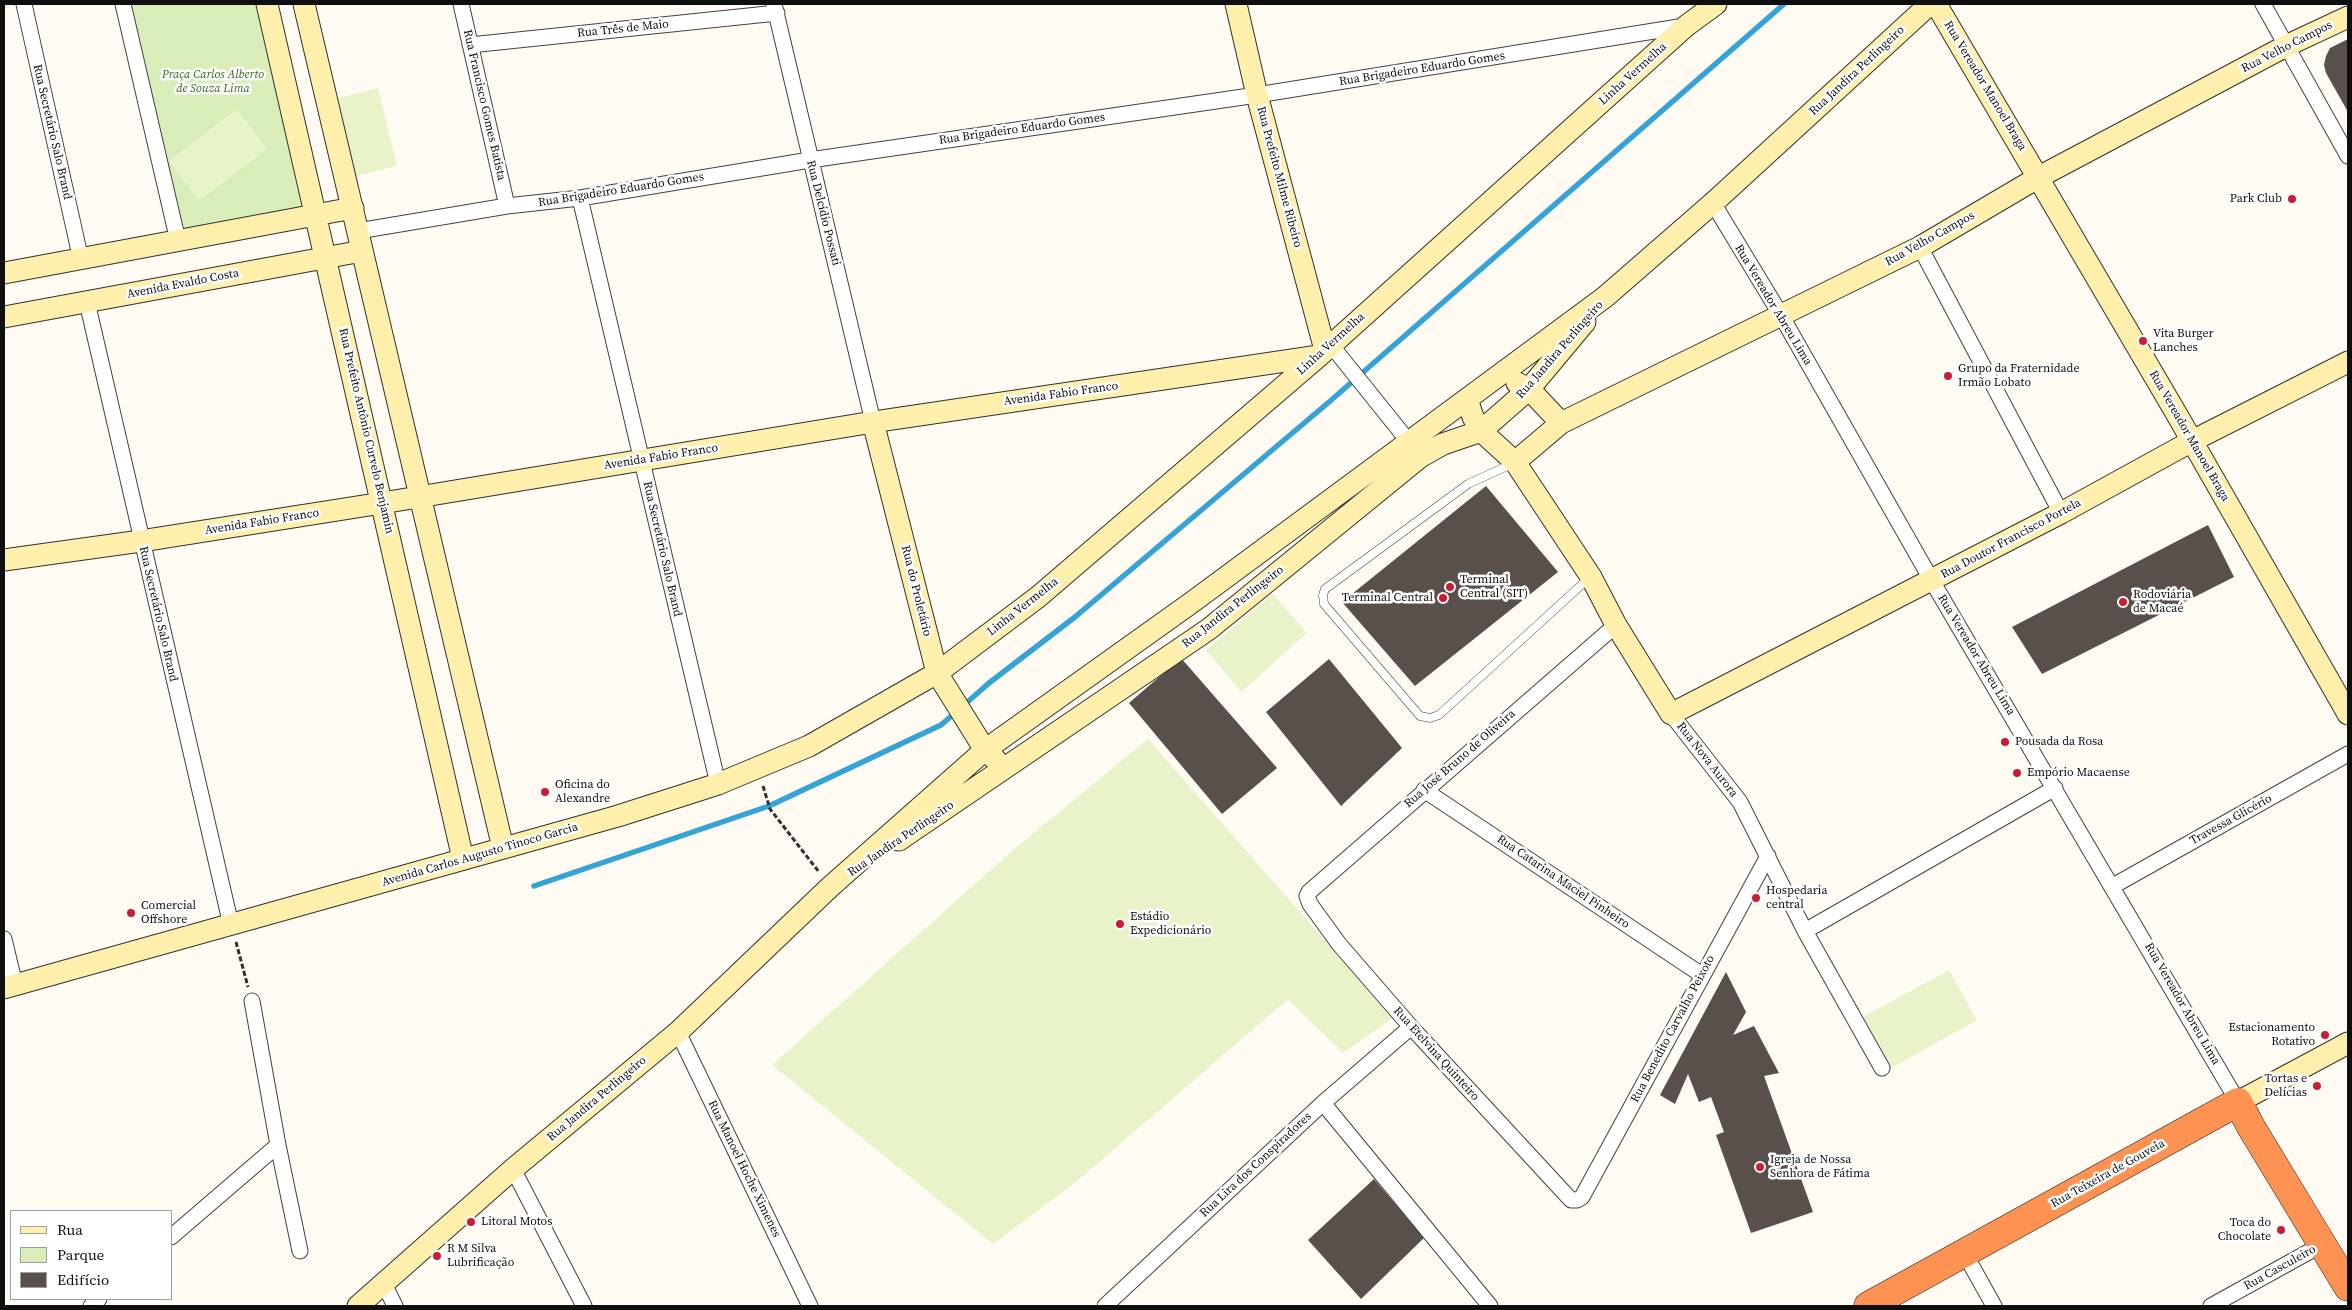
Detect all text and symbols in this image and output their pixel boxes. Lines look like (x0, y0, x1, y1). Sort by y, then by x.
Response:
street label: Rua Três de Maio (576, 17, 670, 41)
street label: Rua Velho Campos (2239, 18, 2335, 76)
street label: Rua Vereador Manoel Braga (1941, 19, 2029, 153)
street label: Rua Jandira Perlingeiro (1806, 23, 1908, 119)
street label: Rua Francisco Gomes Batista (460, 28, 508, 182)
street label: Linha Vermelha (1596, 40, 1670, 108)
street label: Rua Brigadeiro Eduardo Gomes (1338, 49, 1506, 89)
street label: Rua Secretário Salo Brand (29, 63, 75, 201)
park label: Praça Carlos Alberto de Souza Lima (162, 68, 264, 96)
street label: Rua Prefeito Milme Ribeiro (1253, 105, 1305, 249)
street label: Rua Brigadeiro Eduardo Gomes (938, 110, 1106, 148)
street label: Rua Delcídio Possati (803, 159, 843, 267)
street label: Rua Brigadeiro Eduardo Gomes (537, 170, 705, 210)
place label: Park Club (2230, 192, 2282, 206)
marker: Park Club (2286, 193, 2298, 205)
street label: Rua Velho Campos (1883, 208, 1977, 270)
street label: Rua Vereador Abreu Lima (1731, 242, 1815, 368)
street label: Avenida Evaldo Costa (126, 266, 240, 302)
street label: Rua Jandira Perlingeiro (1514, 298, 1606, 402)
street label: Linha Vermelha (1294, 310, 1368, 378)
street label: Rua Prefeito Antônio Curvelo Benjamin (335, 327, 397, 535)
place label: Vita Burger Lanches (2153, 327, 2214, 355)
marker: Vita Burger Lanches (2137, 335, 2149, 347)
place label: Grupo da Fraternidade Irmão Lobato (1958, 362, 2080, 390)
street label: Rua Vereador Manoel Braga (2146, 368, 2232, 504)
marker: Grupo da Fraternidade Irmão Lobato (1942, 370, 1954, 382)
street label: Avenida Fabio Franco (1003, 379, 1119, 409)
street label: Avenida Fabio Franco (603, 441, 719, 473)
street label: Rua Secretário Salo Brand (639, 480, 685, 618)
street label: Rua Doutor Francisco Portela (1938, 496, 2084, 582)
street label: Avenida Fabio Franco (204, 506, 320, 538)
street label: Rua do Proletário (898, 544, 934, 638)
street label: Rua Secretário Salo Brand (135, 545, 181, 683)
street label: Rua Jandira Perlingeiro (1179, 563, 1287, 651)
place label: Terminal Central (SIT) (1460, 573, 1528, 601)
street label: Linha Vermelha (985, 575, 1061, 639)
marker: Terminal Central (SIT) (1444, 581, 1456, 593)
place label: Rodoviária de Macaé (2133, 588, 2191, 616)
place label: Terminal Central (1342, 591, 1433, 605)
marker: Terminal Central (1437, 592, 1449, 604)
street label: Rua Vereador Abreu Lima (1934, 592, 2018, 718)
marker: Rodoviária de Macaé (2117, 596, 2129, 608)
street label: Rua José Bruno de Oliveira (1401, 707, 1519, 811)
street label: Rua Nova Aurora (1673, 720, 1741, 800)
place label: Pousada da Rosa (2015, 735, 2103, 749)
marker: Pousada da Rosa (1999, 736, 2011, 748)
place label: Empório Macaense (2027, 766, 2130, 780)
marker: Empório Macaense (2011, 767, 2023, 779)
place label: Oficina do Alexandre (555, 778, 610, 806)
marker: Oficina do Alexandre (539, 786, 551, 798)
street label: Travessa Glicério (2187, 792, 2275, 848)
street label: Rua Jandira Perlingeiro (845, 798, 957, 880)
street label: Avenida Carlos Augusto Tinoco Garcia (380, 820, 580, 890)
street label: Rua Catarina Maciel Pinheiro (1494, 832, 1632, 932)
place label: Hospedaria central (1766, 884, 1827, 912)
marker: Hospedaria central (1750, 892, 1762, 904)
place label: Comercial Offshore (141, 899, 196, 927)
marker: Comercial Offshore (125, 907, 137, 919)
place label: Estádio Expedicionário (1130, 910, 1211, 938)
marker: Estádio Expedicionário (1114, 918, 1126, 930)
street label: Rua Vereador Abreu Lima (2141, 940, 2223, 1068)
street label: Rua Benedito Carvalho Peixoto (1628, 953, 1718, 1105)
street label: Rua Etelvina Quinteiro (1390, 1004, 1482, 1104)
place label: Estacionamento Rotativo (2229, 1021, 2315, 1049)
marker: Estacionamento Rotativo (2319, 1029, 2331, 1041)
street label: Rua Jandira Perlingeiro (545, 1053, 649, 1145)
place label: Tortas e Delícias (2265, 1072, 2307, 1100)
marker: Tortas e Delícias (2311, 1080, 2323, 1092)
street label: Rua Manoel Hoche Ximenes (704, 1098, 784, 1240)
street label: Rua Lira dos Conspiradores (1197, 1109, 1315, 1221)
street label: Rua Teixeira de Gouveia (2049, 1137, 2167, 1211)
place label: Igreja de Nossa Senhora de Fátima (1770, 1153, 1870, 1181)
marker: Igreja de Nossa Senhora de Fátima (1754, 1161, 1766, 1173)
legend (10, 1210, 172, 1300)
place label: Litoral Motos (481, 1215, 552, 1229)
marker: Litoral Motos (465, 1216, 477, 1228)
place label: Toca do Chocolate (2218, 1216, 2271, 1244)
text: Rua (57, 1219, 83, 1240)
marker: Toca do Chocolate (2275, 1224, 2287, 1236)
place label: R M Silva Lubrificação (447, 1242, 514, 1270)
street label: Rua Casculeiro (2241, 1242, 2319, 1294)
text: Parque (57, 1244, 104, 1265)
marker: R M Silva Lubrificação (431, 1250, 443, 1262)
text: Edifício (57, 1269, 109, 1290)

